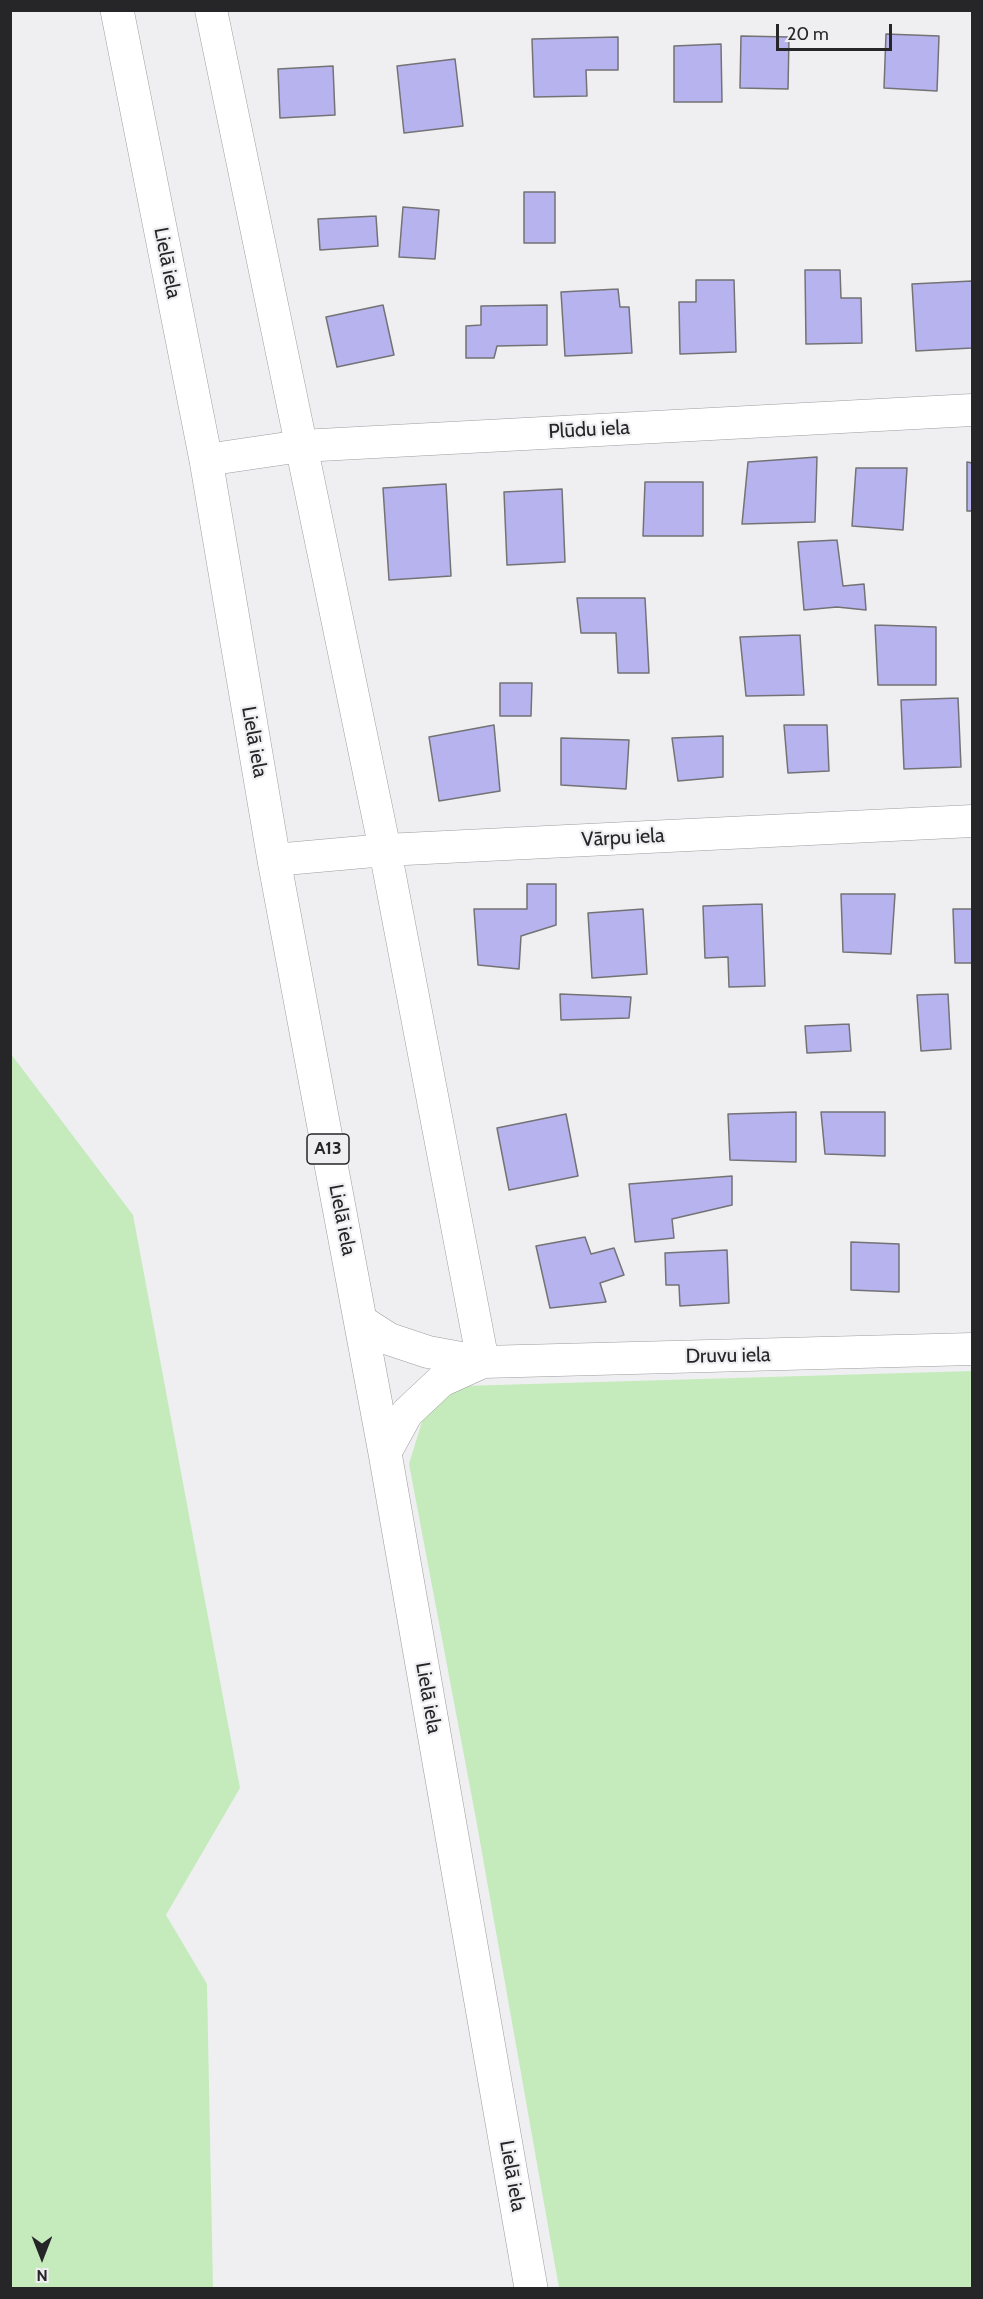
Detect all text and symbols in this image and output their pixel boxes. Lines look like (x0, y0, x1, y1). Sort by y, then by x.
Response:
scale bar (779, 12, 894, 50)
text: 20 m (787, 23, 829, 45)
street label: Lielā iela (148, 225, 186, 301)
street label: Plūdu iela (548, 416, 630, 444)
street label: Lielā iela (236, 704, 272, 780)
street label: Vārpu iela (581, 824, 665, 852)
road number: A13 (307, 1134, 349, 1164)
street label: Lielā iela (323, 1182, 361, 1258)
street label: Druvu iela (685, 1343, 771, 1369)
street label: Lielā iela (410, 1660, 446, 1736)
street label: Lielā iela (494, 2138, 530, 2214)
north arrow (12, 2227, 72, 2287)
text: N (36, 2266, 48, 2285)

